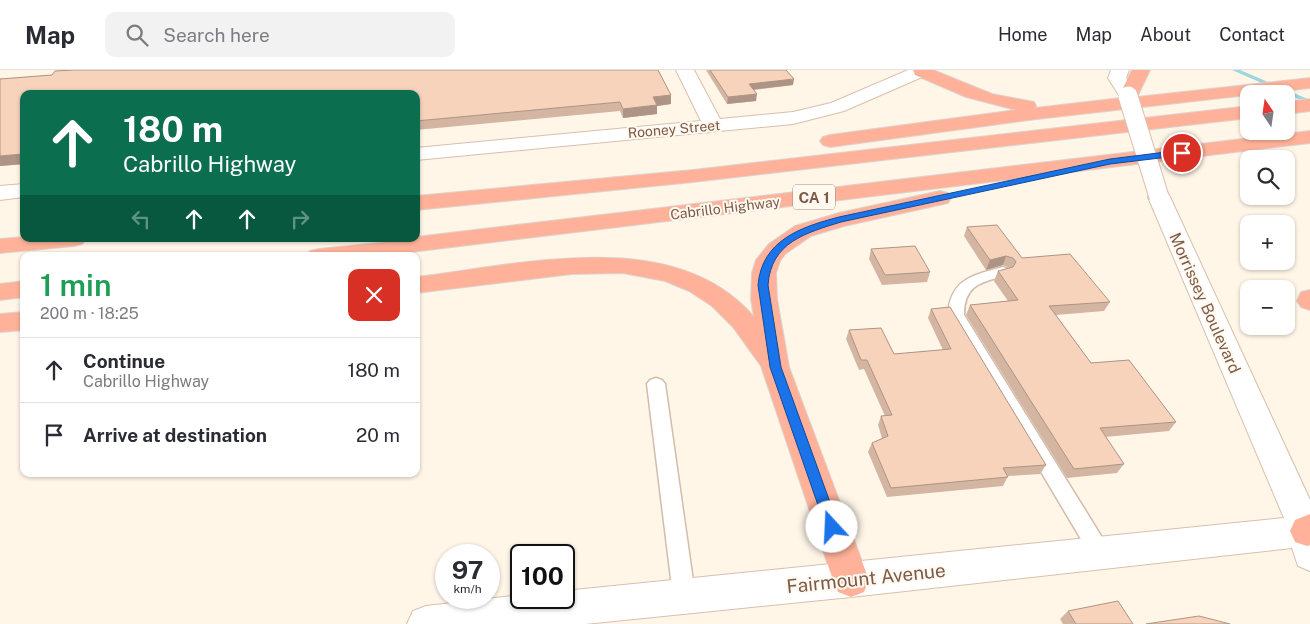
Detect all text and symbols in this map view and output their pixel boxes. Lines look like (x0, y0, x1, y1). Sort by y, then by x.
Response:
search box (105, 12, 455, 57)
text: Map (25, 21, 75, 49)
icon: search (123, 21, 151, 49)
text: Search here (163, 24, 270, 46)
text: Home (998, 24, 1048, 45)
text: Map (1076, 24, 1112, 45)
text: About (1140, 24, 1191, 45)
text: Contact (1219, 24, 1285, 45)
north arrow (1240, 85, 1295, 140)
map controls (1240, 85, 1295, 335)
text: 180 m (123, 109, 223, 150)
icon: ahead (40, 110, 105, 175)
street label: Rooney Street (627, 117, 721, 141)
pin (1161, 132, 1203, 174)
icon: arrive (1168, 139, 1196, 167)
button: search (1240, 150, 1295, 205)
text: Cabrillo Highway (123, 151, 296, 177)
road number: CA 1 (793, 184, 835, 210)
street label: Cabrillo Highway (669, 193, 781, 223)
icon: left (127, 205, 155, 233)
icon: ahead (180, 205, 208, 233)
icon: ahead (233, 205, 261, 233)
icon: right (286, 205, 314, 233)
button: + (1240, 215, 1295, 270)
street label: Morrissey Boulevard (1165, 230, 1245, 376)
text: 1 min (40, 267, 111, 303)
button: close (348, 269, 400, 321)
button: − (1240, 280, 1295, 335)
text: 200 m · 18:25 (40, 304, 139, 323)
text: Continue (83, 350, 165, 372)
icon: ahead (40, 356, 68, 384)
text: 180 m (347, 359, 400, 381)
text: Cabrillo Highway (83, 372, 209, 391)
icon: arrive (40, 421, 68, 449)
text: Arrive at destination (83, 424, 267, 446)
text: 20 m (356, 424, 400, 446)
position arrow (805, 500, 857, 552)
speed limit sign: 100 (510, 544, 575, 609)
text: 97 (452, 555, 483, 585)
street label: Fairmount Avenue (785, 559, 947, 597)
text: km/h (453, 582, 482, 596)

